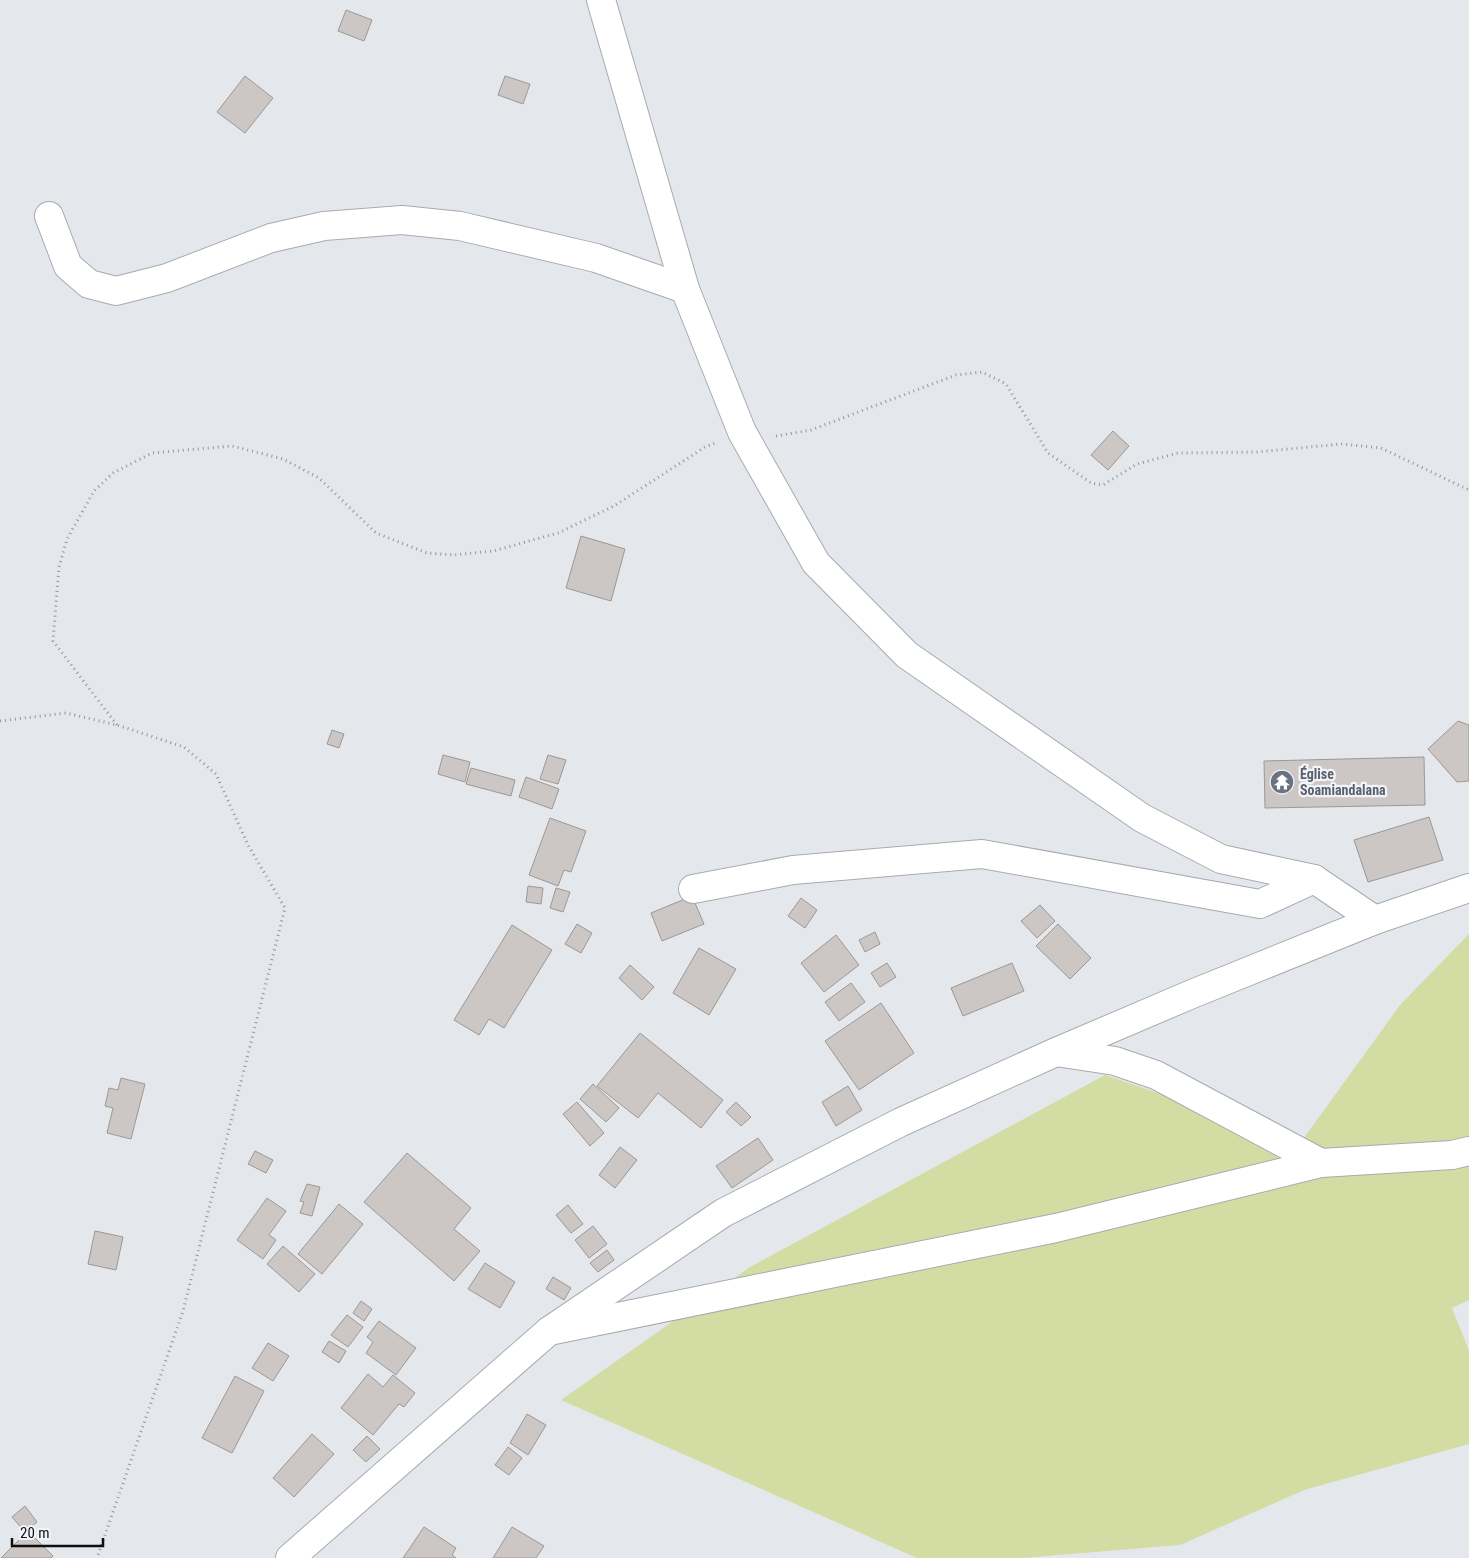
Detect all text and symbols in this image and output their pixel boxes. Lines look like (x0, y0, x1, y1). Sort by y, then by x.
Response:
place label: Église Soamiandalana (1300, 765, 1386, 798)
temple icon: Église Soamiandalana (1269, 769, 1295, 795)
scale bar (12, 1516, 104, 1548)
text: 20 m (20, 1524, 50, 1542)

